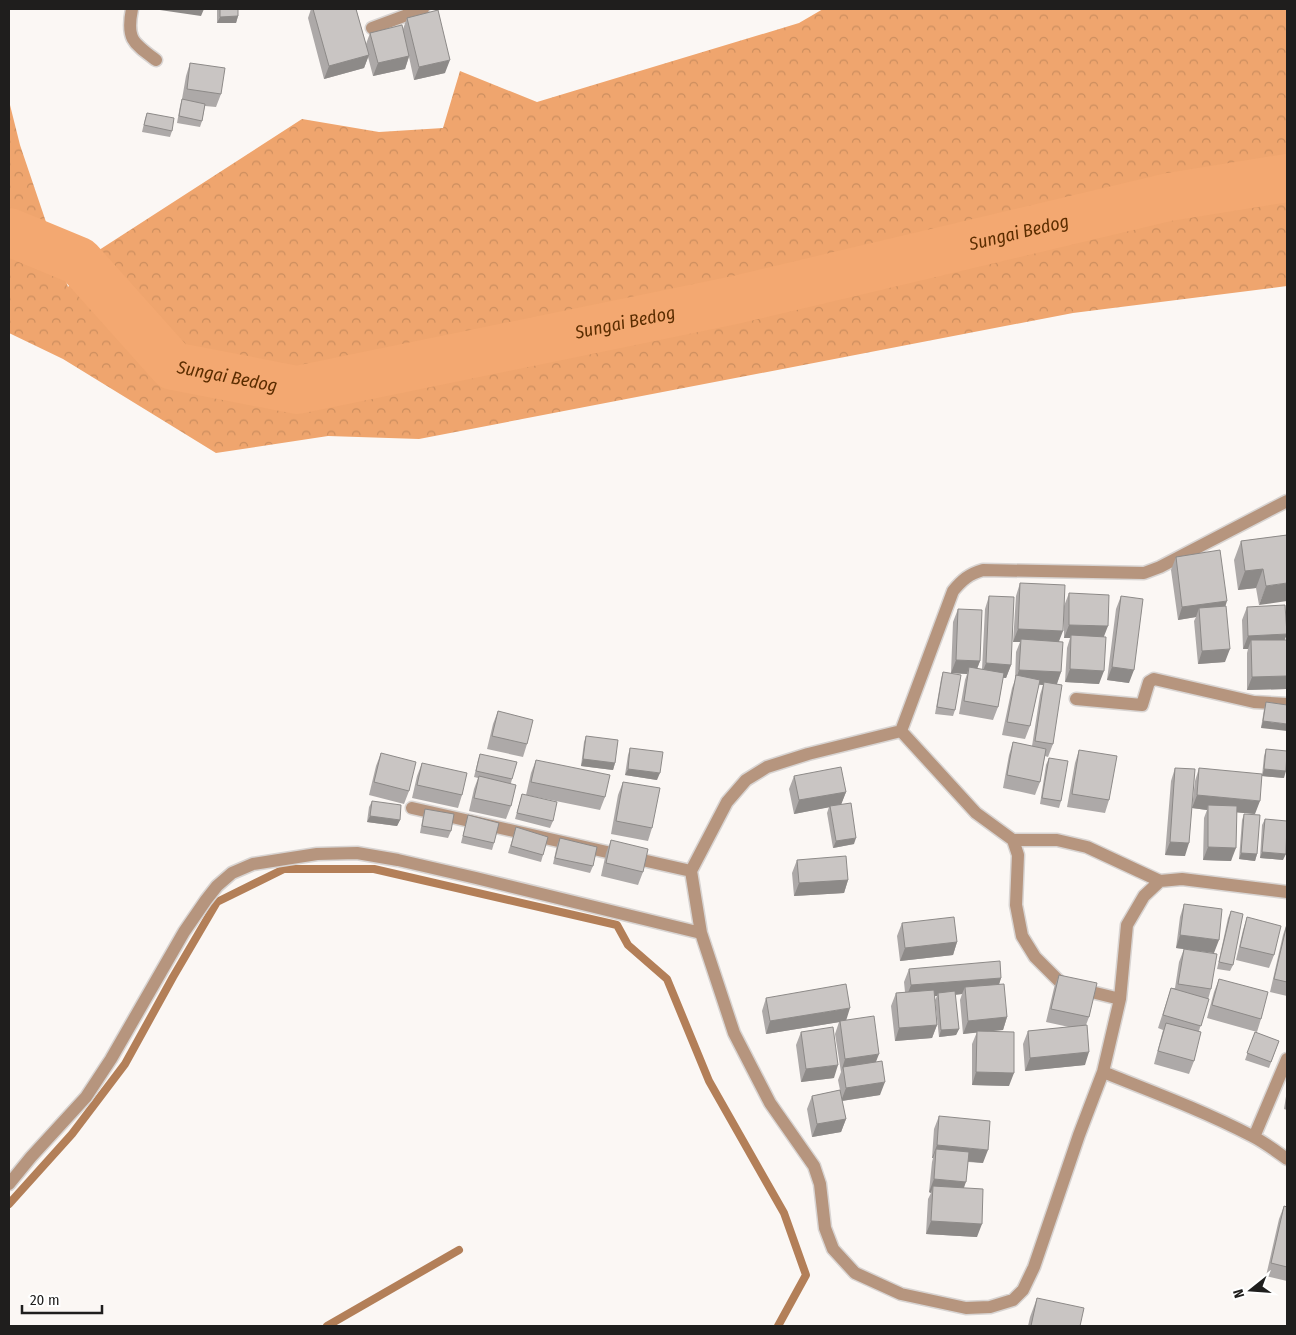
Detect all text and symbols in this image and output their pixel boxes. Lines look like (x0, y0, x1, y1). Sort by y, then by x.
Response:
water label: Sungai Bedog (966, 210, 1071, 255)
water label: Sungai Bedog (572, 302, 677, 344)
water label: Sungai Bedog (174, 356, 279, 397)
north arrow (1226, 1265, 1276, 1315)
scale bar (22, 1282, 102, 1314)
text: N (1230, 1287, 1248, 1300)
text: 20 m (30, 1291, 60, 1309)

